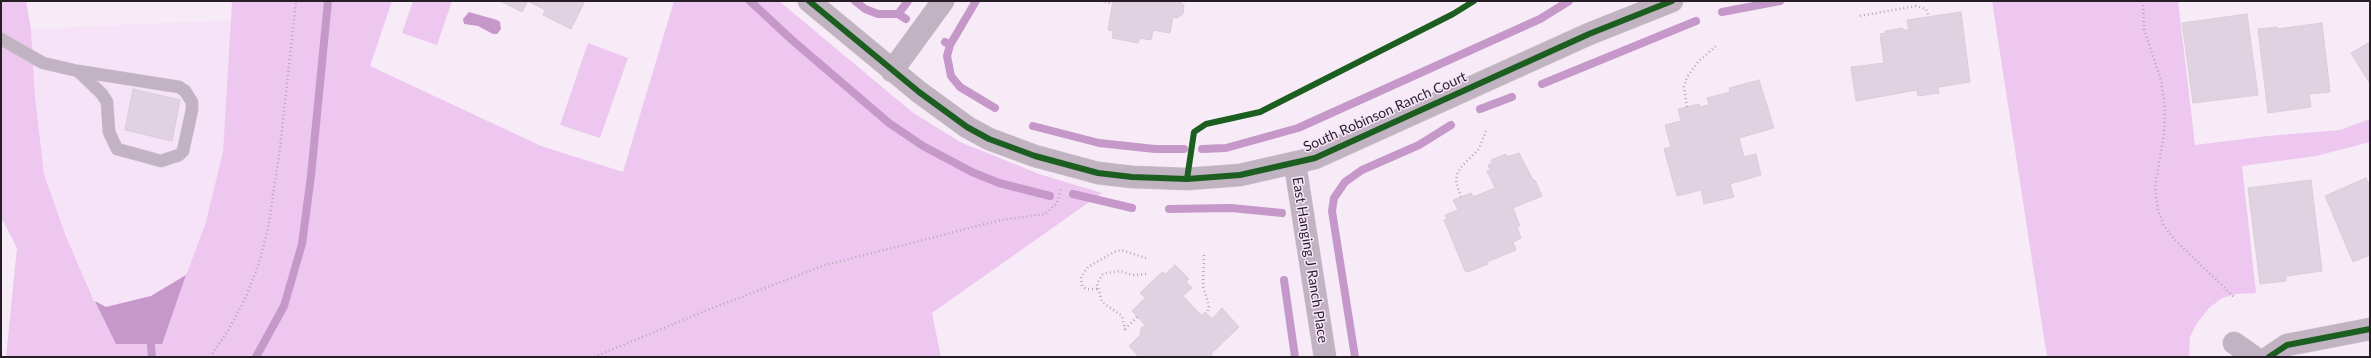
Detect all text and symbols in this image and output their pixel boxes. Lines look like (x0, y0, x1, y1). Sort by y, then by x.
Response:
street label: South Robinson Ranch Court (1301, 68, 1469, 156)
street label: East Hanging J Ranch Place (1289, 176, 1331, 344)

